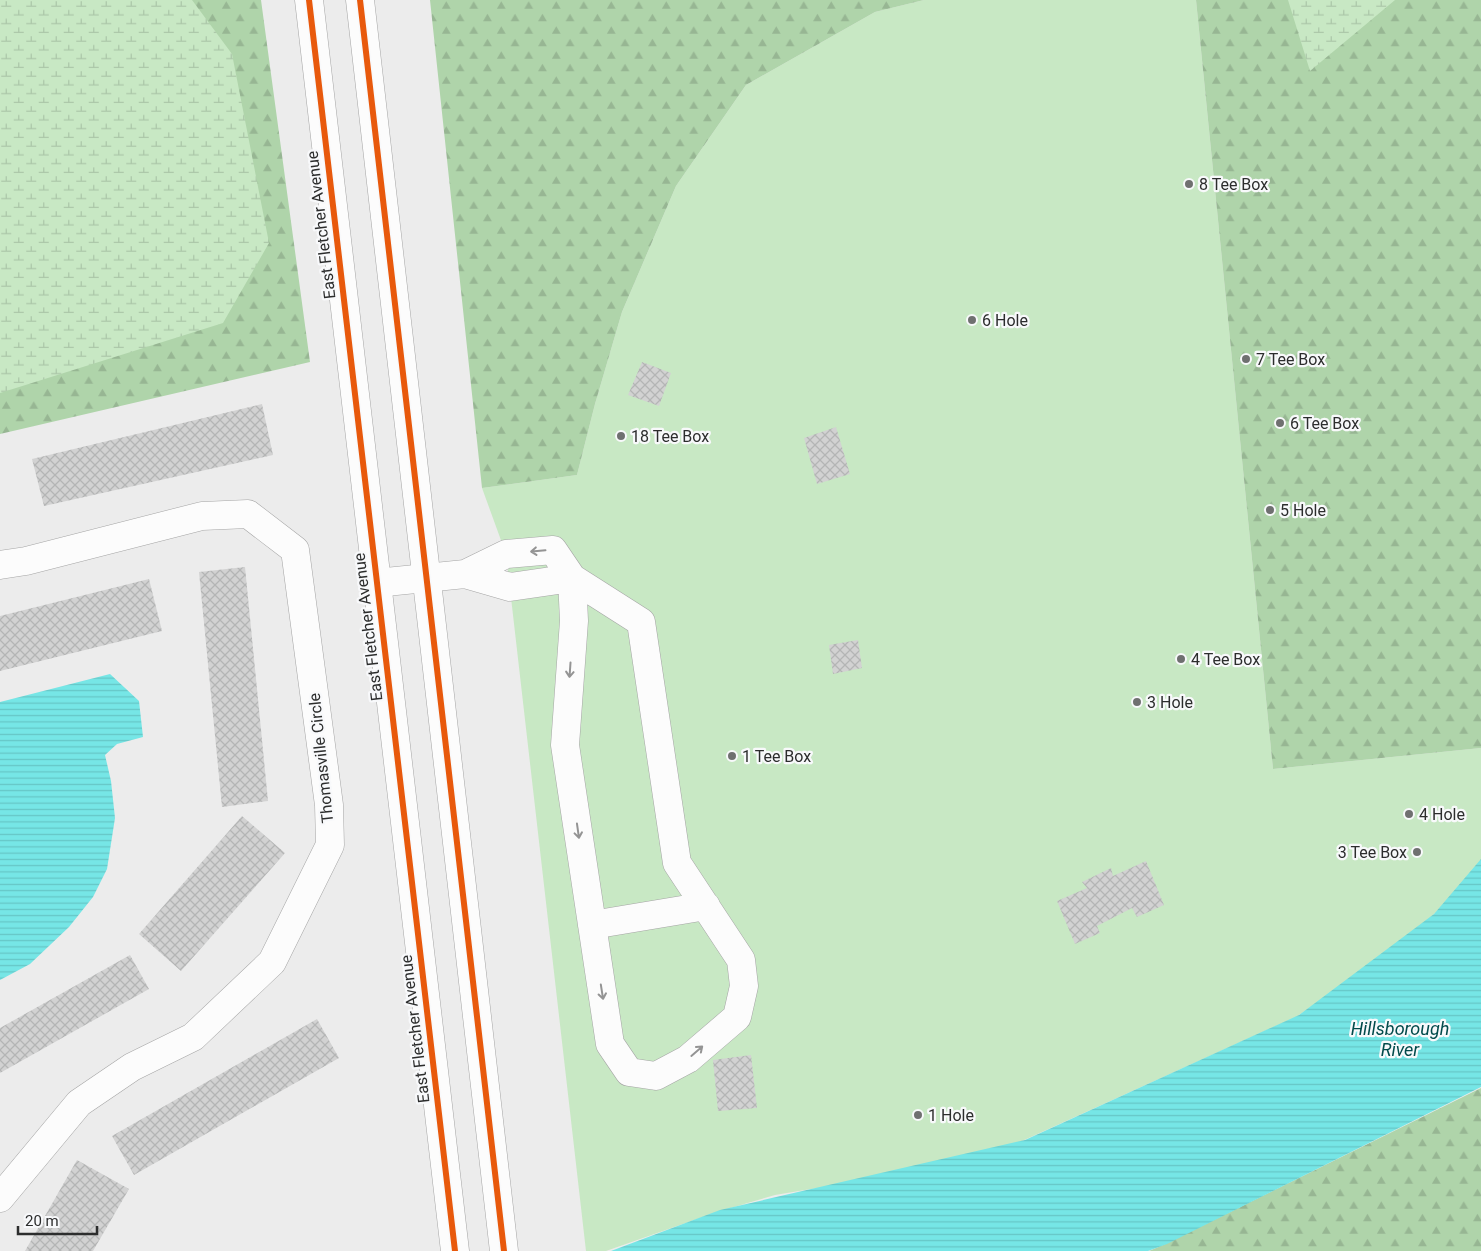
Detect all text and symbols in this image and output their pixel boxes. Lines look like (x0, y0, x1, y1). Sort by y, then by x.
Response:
street label: East Fletcher Avenue (302, 150, 340, 300)
place label: 8 Tee Box (1199, 175, 1268, 194)
marker: 8 Tee Box (1183, 178, 1195, 190)
place label: 6 Hole (982, 311, 1028, 330)
marker: 6 Hole (966, 314, 978, 326)
place label: 7 Tee Box (1256, 350, 1325, 369)
marker: 7 Tee Box (1240, 353, 1252, 365)
place label: 6 Tee Box (1290, 414, 1359, 433)
marker: 6 Tee Box (1274, 417, 1286, 429)
place label: 18 Tee Box (631, 427, 709, 446)
marker: 18 Tee Box (615, 430, 627, 442)
place label: 5 Hole (1280, 501, 1326, 520)
marker: 5 Hole (1264, 504, 1276, 516)
one-way arrow (531, 546, 547, 556)
street label: East Fletcher Avenue (349, 552, 387, 702)
place label: 4 Tee Box (1191, 650, 1260, 669)
marker: 4 Tee Box (1175, 653, 1187, 665)
one-way arrow (566, 661, 575, 677)
street label: Thomasville Circle (305, 692, 337, 824)
place label: 3 Hole (1147, 693, 1193, 712)
marker: 3 Hole (1131, 696, 1143, 708)
place label: 1 Tee Box (742, 747, 811, 766)
marker: 1 Tee Box (726, 750, 738, 762)
place label: 4 Hole (1419, 805, 1465, 824)
marker: 4 Hole (1403, 808, 1415, 820)
one-way arrow (573, 823, 583, 839)
place label: 3 Tee Box (1338, 843, 1407, 862)
marker: 3 Tee Box (1411, 846, 1423, 858)
street label: East Fletcher Avenue (396, 954, 434, 1104)
one-way arrow (597, 983, 607, 999)
water label: Hillsborough River (1351, 1018, 1449, 1060)
one-way arrow (691, 1045, 704, 1057)
place label: 1 Hole (928, 1106, 974, 1125)
marker: 1 Hole (912, 1109, 924, 1121)
scale bar (18, 1204, 96, 1236)
text: 20 m (25, 1212, 59, 1230)

